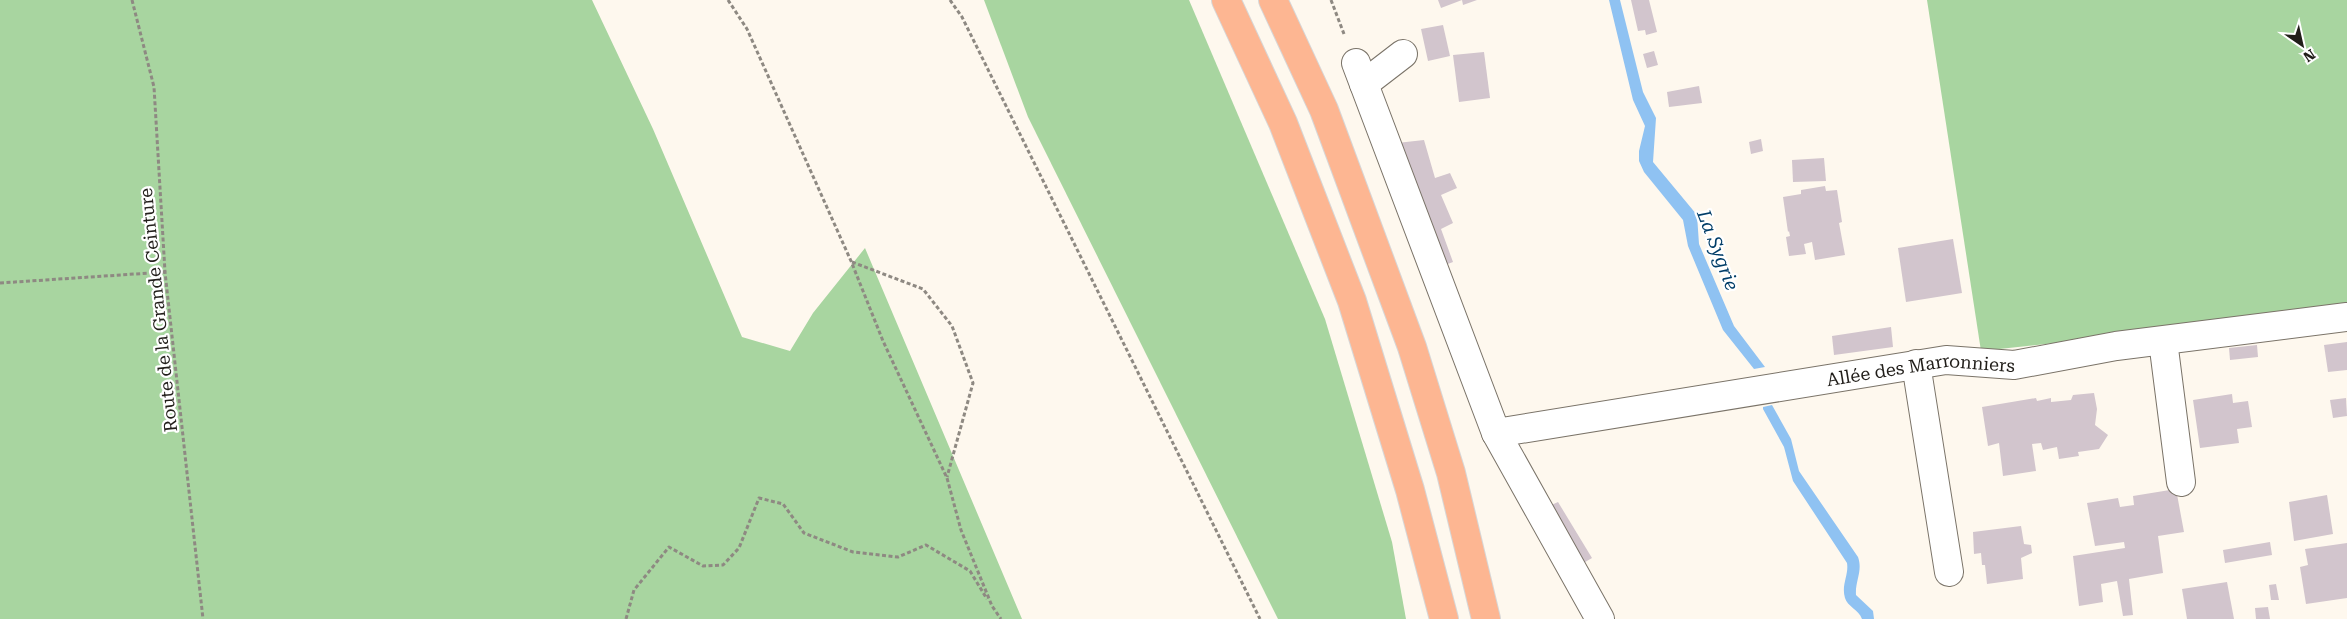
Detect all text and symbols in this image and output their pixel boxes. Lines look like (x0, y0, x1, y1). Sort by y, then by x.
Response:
north arrow (2277, 20, 2327, 70)
text: N (2300, 46, 2318, 66)
street label: Route de la Grande Ceinture (135, 187, 181, 433)
water label: La Sygrie (1692, 206, 1744, 294)
street label: Allée des Marronniers (1825, 349, 2016, 390)

